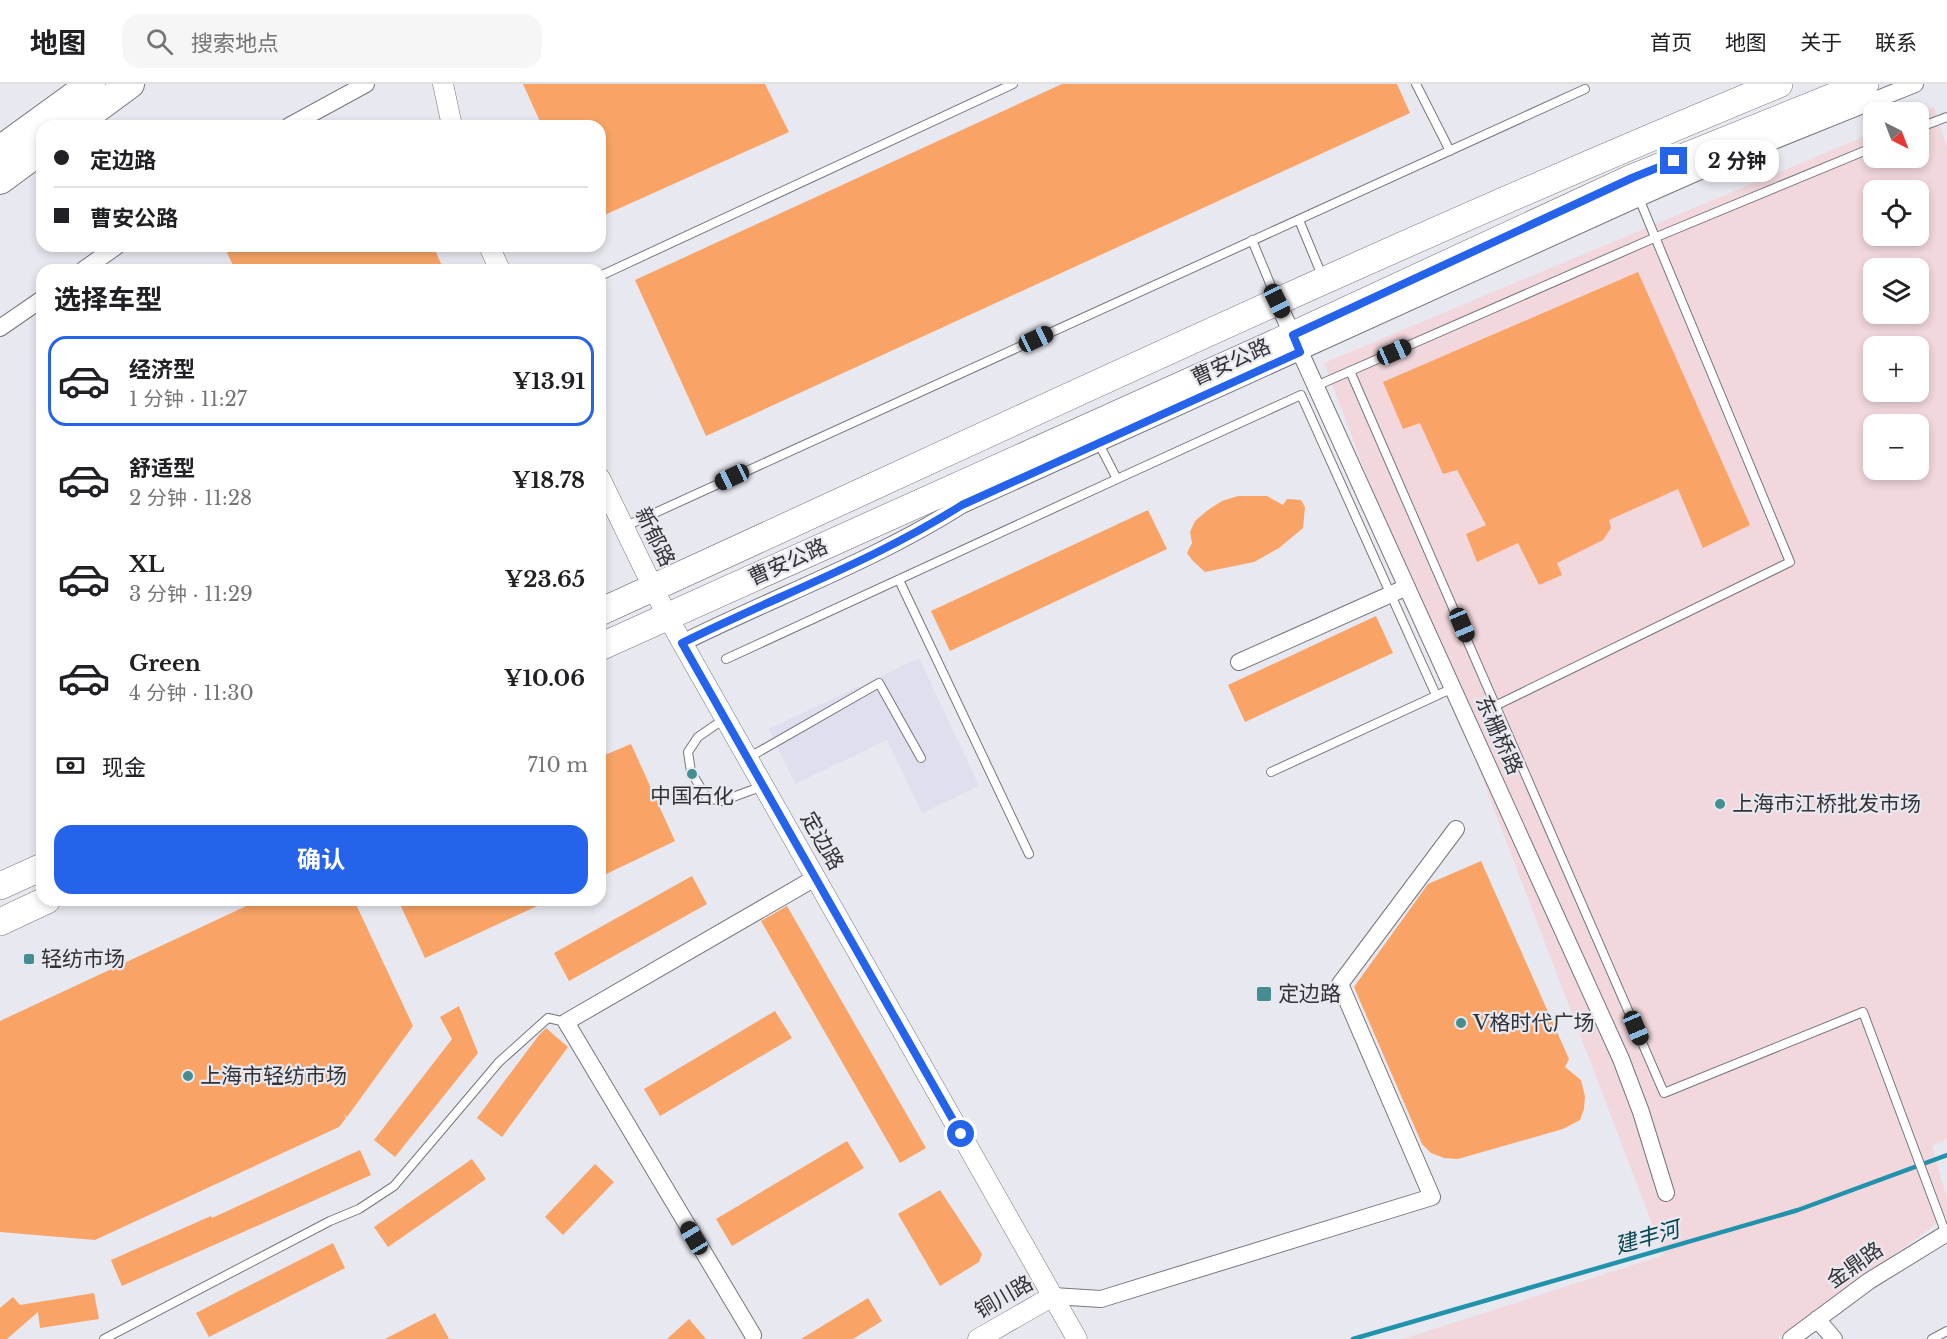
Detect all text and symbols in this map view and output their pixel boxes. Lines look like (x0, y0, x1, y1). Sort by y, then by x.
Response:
search box (122, 14, 542, 68)
icon: search (143, 25, 176, 58)
text: 地图 (30, 26, 86, 61)
text: 搜索地点 (191, 30, 279, 57)
text: 首页 (1650, 30, 1692, 56)
text: 地图 (1725, 30, 1767, 56)
text: 关于 (1800, 30, 1842, 56)
text: 联系 (1875, 30, 1917, 56)
north arrow (1863, 102, 1929, 168)
map controls (1863, 102, 1929, 480)
callout: 2 分钟 (1695, 140, 1779, 182)
text: 定边路 (90, 147, 156, 174)
route end (1660, 147, 1687, 174)
text: 2 分钟 (1708, 149, 1766, 173)
button: locate (1863, 180, 1929, 246)
text: 曹安公路 (90, 205, 178, 232)
button: layers (1863, 258, 1929, 324)
car (1261, 281, 1293, 321)
text: 选择车型 (54, 283, 162, 316)
car (1016, 323, 1056, 355)
street label: 曹安公路 (1187, 333, 1275, 391)
car (1374, 336, 1414, 368)
button: + (1863, 336, 1929, 402)
icon: car (57, 354, 111, 408)
text: 经济型 (129, 356, 195, 383)
text: ¥13.91 (513, 368, 585, 395)
text: 1 分钟 · 11:27 (129, 387, 247, 411)
button: − (1863, 414, 1929, 480)
icon: car (57, 453, 111, 507)
text: 舒适型 (129, 455, 195, 482)
car (712, 461, 752, 493)
text: ¥18.78 (512, 467, 585, 494)
text: 2 分钟 · 11:28 (129, 486, 252, 510)
street label: 新郁路 (630, 503, 680, 571)
street label: 曹安公路 (744, 533, 832, 591)
text: XL (129, 551, 164, 578)
icon: car (57, 552, 111, 606)
text: ¥23.65 (505, 566, 585, 593)
text: 3 分钟 · 11:29 (129, 582, 253, 606)
car (1447, 605, 1477, 645)
text: Green (129, 650, 201, 677)
icon: car (57, 651, 111, 705)
text: ¥10.06 (504, 665, 585, 692)
text: 4 分钟 · 11:30 (129, 681, 254, 705)
street label: 东栅桥路 (1470, 691, 1528, 779)
icon: cash (54, 749, 87, 782)
text: 710 m (528, 753, 588, 777)
text: 现金 (102, 754, 146, 781)
marker: 中国石化 (685, 767, 699, 781)
place label: 中国石化 (650, 783, 734, 809)
place label: 上海市江桥批发市场 (1732, 791, 1921, 817)
marker: 上海市江桥批发市场 (1713, 797, 1727, 811)
street label: 定边路 (795, 807, 849, 875)
button: 确认 (54, 825, 588, 894)
place label: 轻纺市场 (41, 946, 125, 972)
marker: 轻纺市场 (22, 952, 36, 966)
place label: 定边路 (1278, 981, 1341, 1007)
marker: 定边路 (1255, 985, 1273, 1003)
car (1621, 1008, 1651, 1048)
place label: V格时代广场 (1472, 1010, 1594, 1036)
marker: V格时代广场 (1454, 1016, 1468, 1030)
place label: 上海市轻纺市场 (200, 1063, 347, 1089)
marker: 上海市轻纺市场 (181, 1069, 195, 1083)
route start (947, 1120, 974, 1147)
water label: 建丰河 (1612, 1214, 1686, 1260)
car (677, 1218, 711, 1258)
street label: 金鼎路 (1822, 1236, 1888, 1294)
street label: 铜川路 (970, 1270, 1038, 1324)

